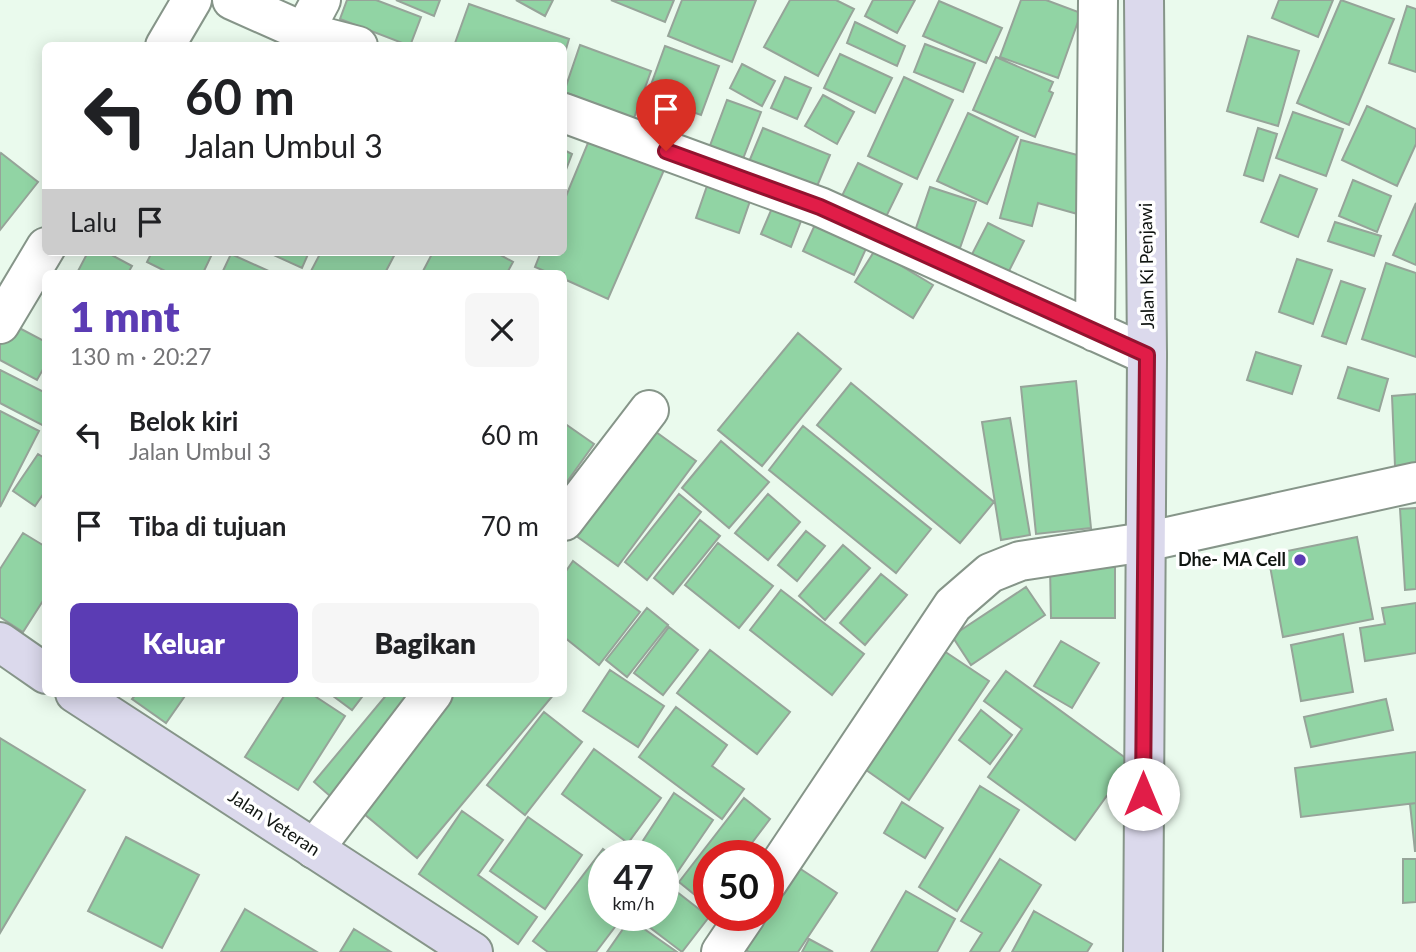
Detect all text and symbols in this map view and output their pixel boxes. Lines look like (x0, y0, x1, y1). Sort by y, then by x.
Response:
text: 60 m (185, 67, 295, 125)
icon: left (70, 70, 161, 161)
pin (636, 79, 696, 151)
icon: arrive (647, 90, 685, 128)
text: Jalan Umbul 3 (185, 126, 383, 165)
icon: arrive (131, 203, 169, 241)
street label: Jalan Ki Penjawi (1134, 203, 1158, 329)
text: Lalu (70, 206, 117, 238)
text: 1 mnt (70, 291, 180, 341)
button: close (465, 293, 539, 367)
text: 130 m · 20:27 (70, 342, 212, 370)
text: Belok kiri (129, 405, 238, 437)
icon: left (70, 416, 108, 454)
text: 60 m (481, 419, 539, 451)
text: Jalan Umbul 3 (129, 437, 271, 465)
icon: arrive (70, 507, 108, 545)
text: Tiba di tujuan (129, 510, 287, 542)
text: 70 m (481, 510, 539, 542)
place label: Dhe- MA Cell (1178, 548, 1286, 570)
marker: Dhe- MA Cell (1292, 552, 1308, 568)
button: Keluar (70, 603, 298, 683)
button: Bagikan (312, 603, 539, 683)
position arrow (1106, 757, 1180, 831)
street label: Jalan Veteran (225, 784, 325, 860)
speed limit sign: 50 (693, 840, 784, 931)
text: 47 (613, 855, 654, 897)
text: km/h (612, 892, 655, 914)

